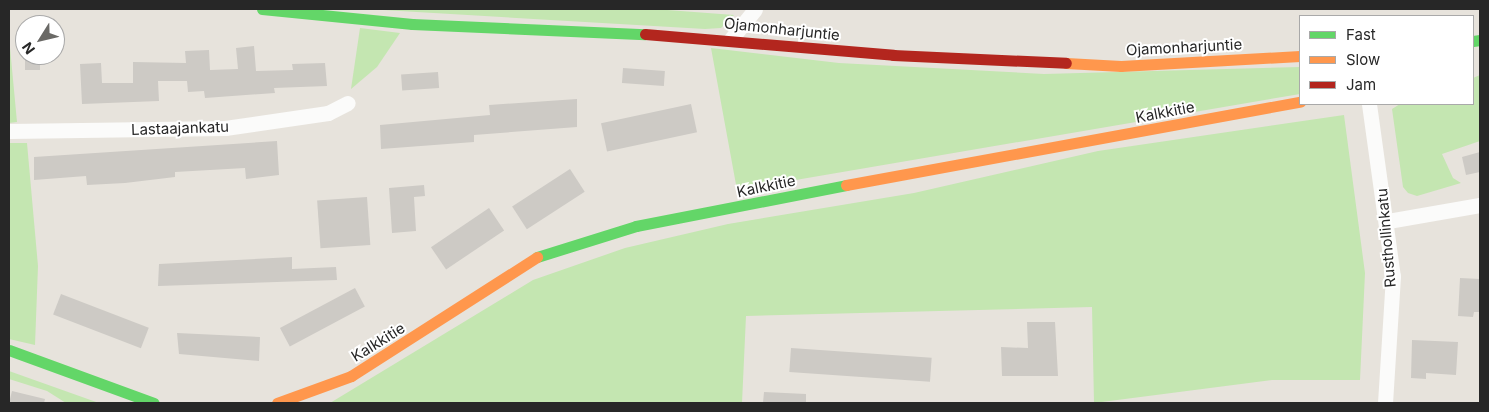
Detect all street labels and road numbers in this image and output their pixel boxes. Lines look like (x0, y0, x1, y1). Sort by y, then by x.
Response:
street label: Ojamonharjuntie (723, 14, 841, 44)
street label: Ojamonharjuntie (1125, 35, 1243, 59)
street label: Kalkkitie (1134, 97, 1196, 127)
street label: Lastaajankatu (131, 117, 229, 139)
street label: Kalkkitie (735, 171, 797, 201)
street label: Rusthollinkatu (1373, 188, 1399, 288)
street label: Kalkkitie (348, 319, 408, 365)

